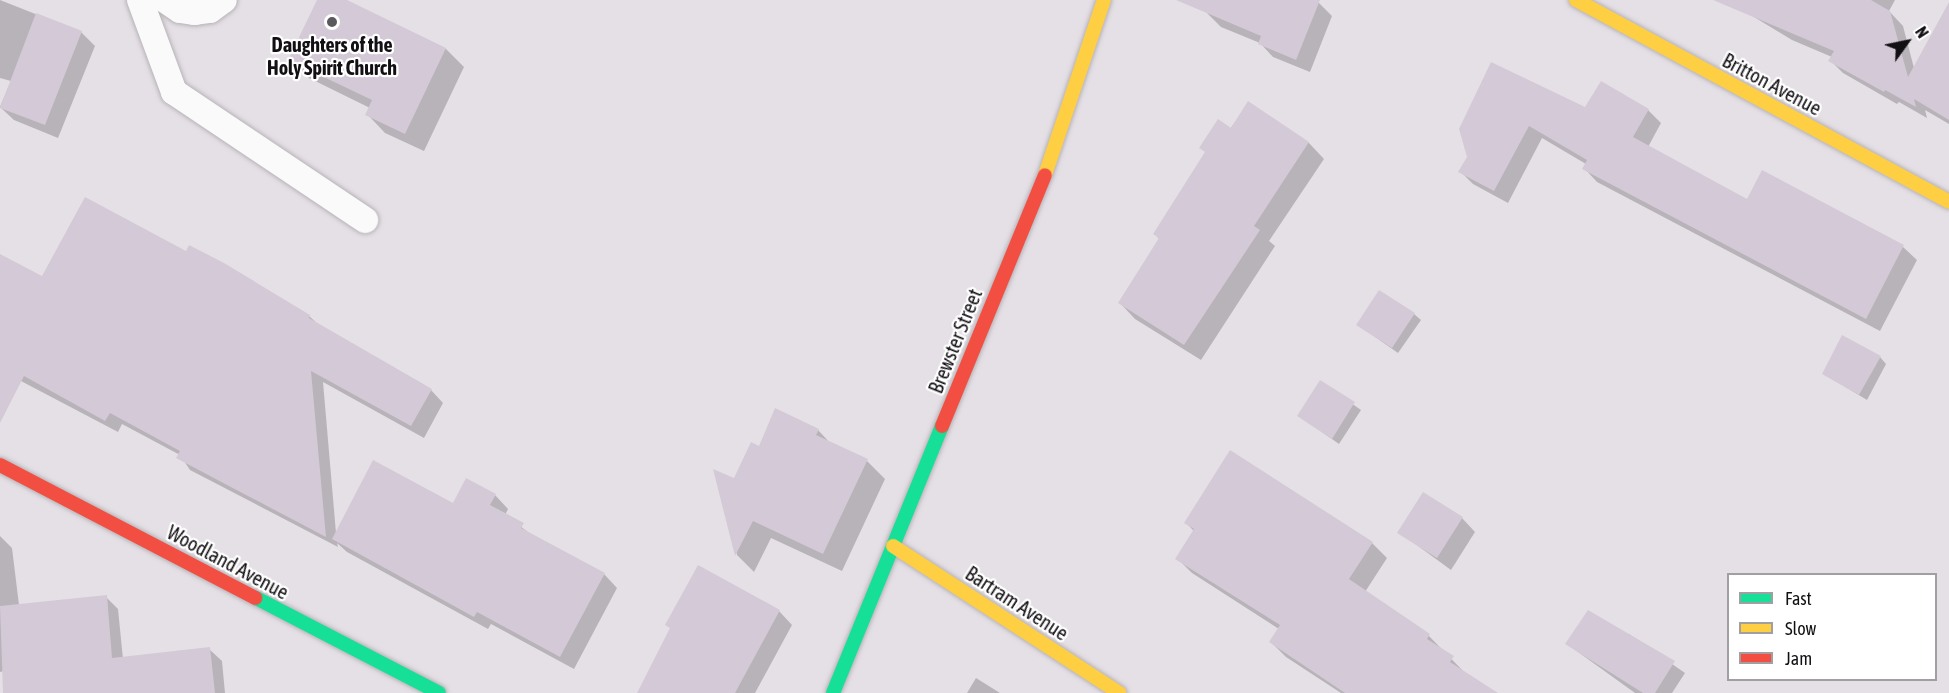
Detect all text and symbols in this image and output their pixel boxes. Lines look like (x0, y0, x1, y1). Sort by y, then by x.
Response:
north arrow (1877, 12, 1937, 72)
marker: Daughters of the Holy Spirit Church (325, 15, 339, 29)
text: N (1912, 23, 1932, 41)
place label: Daughters of the Holy Spirit Church (267, 32, 397, 79)
street label: Britton Avenue (1718, 48, 1826, 120)
street label: Brewster Street (923, 285, 987, 397)
street label: Woodland Avenue (163, 520, 293, 604)
street label: Bartram Avenue (961, 561, 1073, 645)
legend (1727, 573, 1937, 681)
text: Fast (1785, 588, 1812, 609)
text: Slow (1785, 618, 1816, 639)
text: Jam (1785, 648, 1812, 669)

